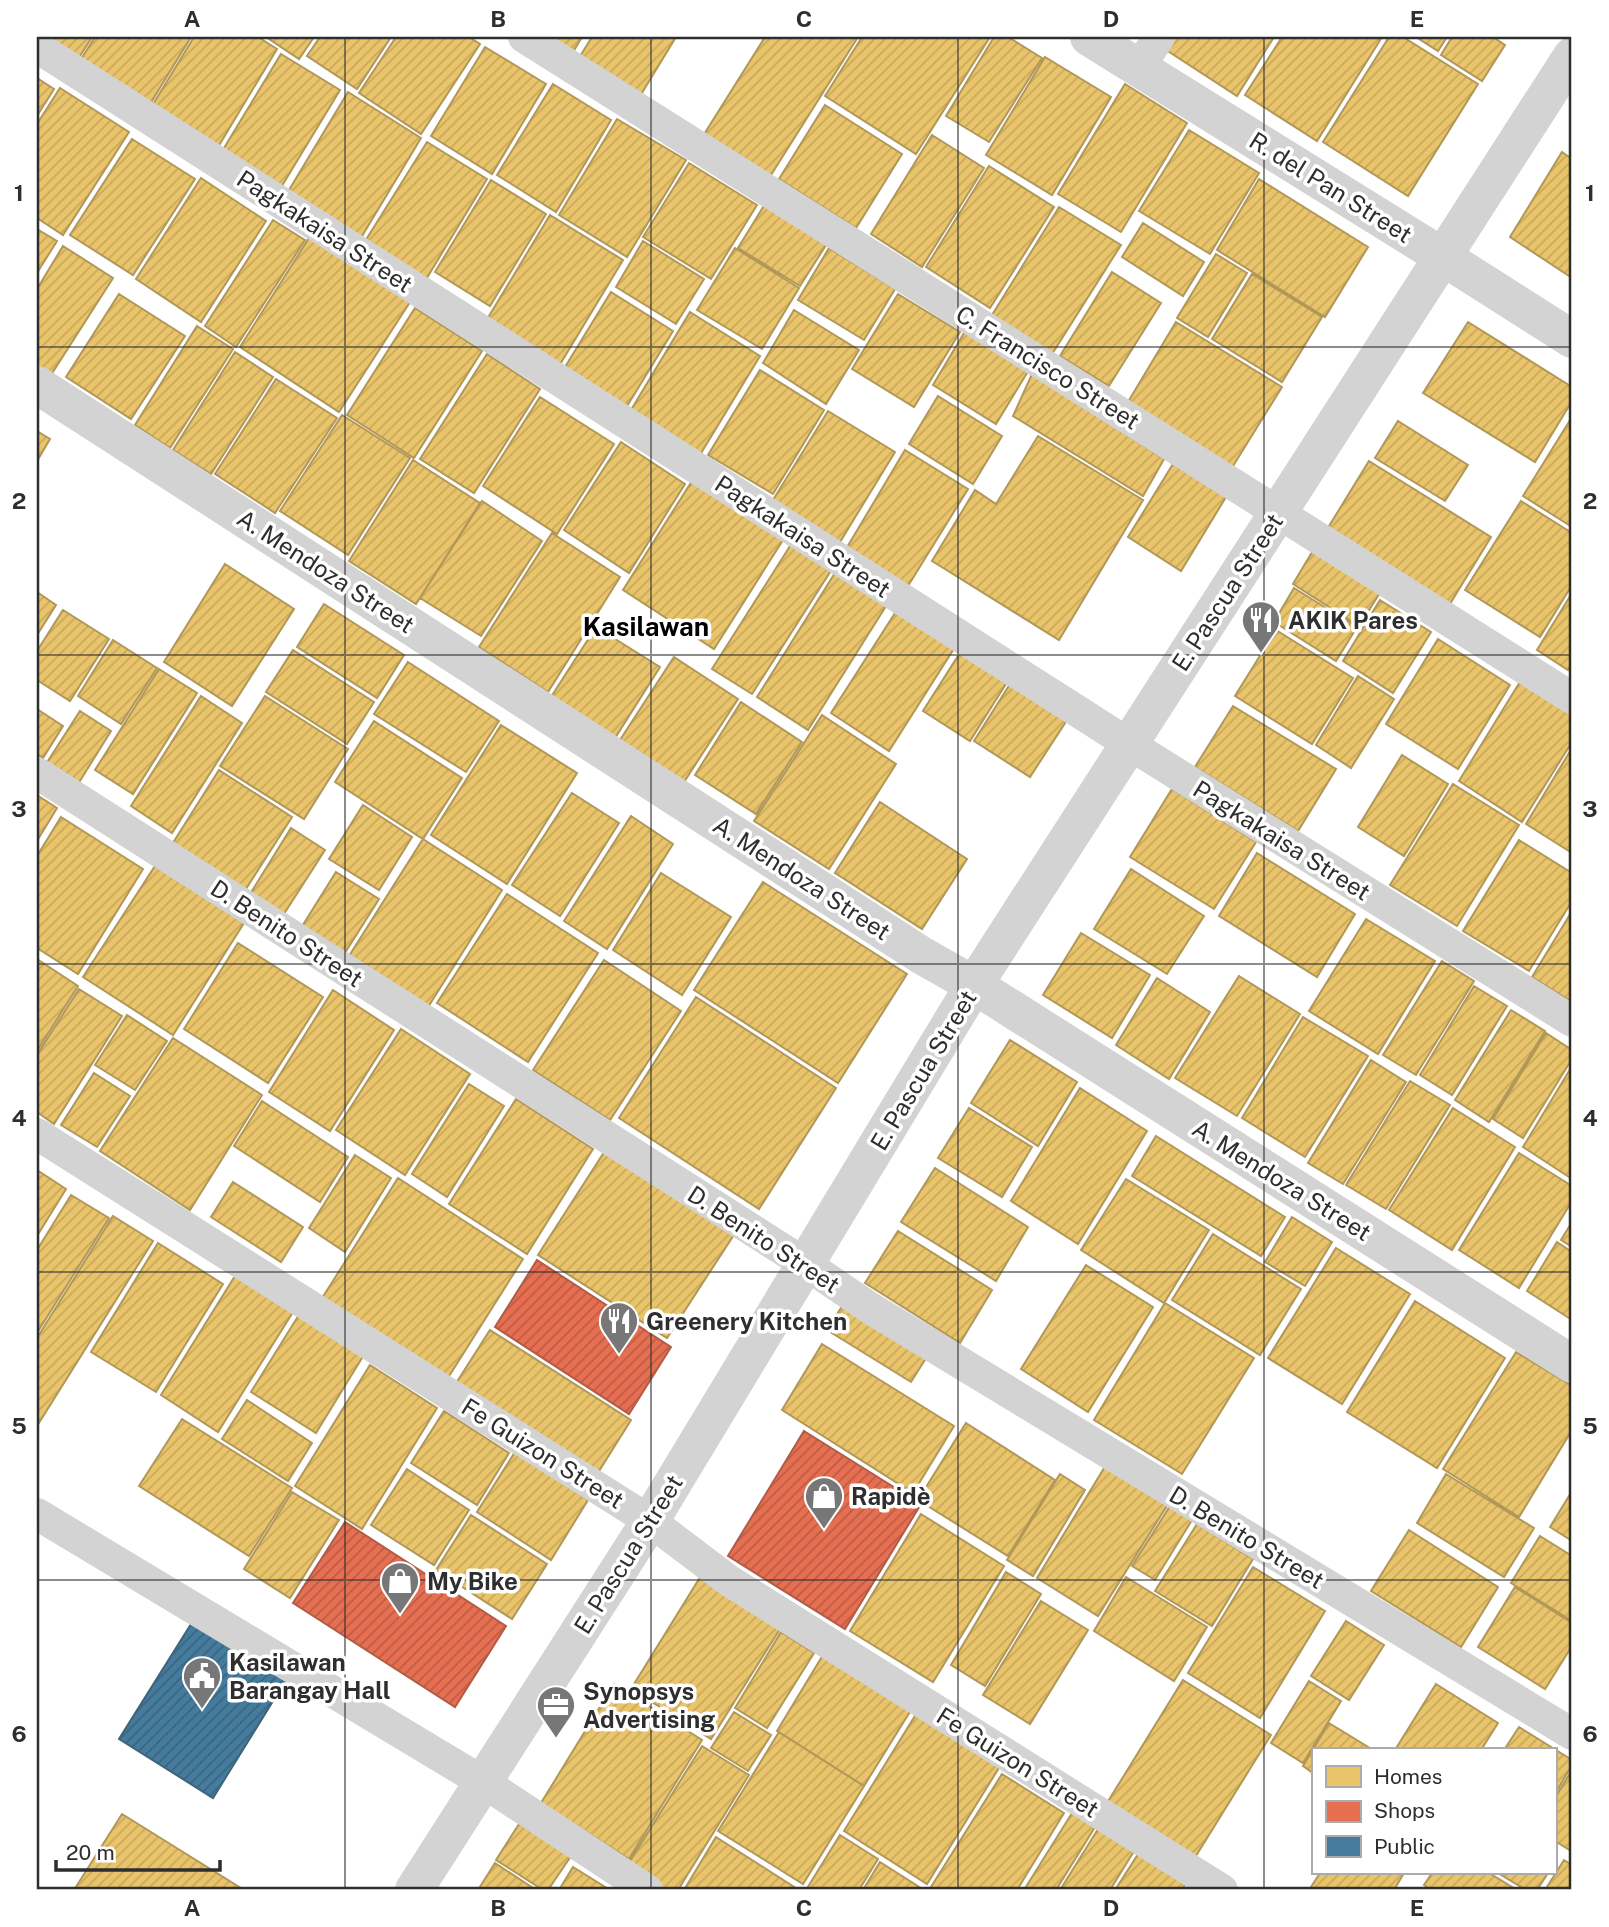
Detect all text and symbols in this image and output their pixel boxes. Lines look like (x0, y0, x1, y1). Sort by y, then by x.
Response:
text: A (184, 5, 201, 32)
text: B (490, 5, 506, 32)
text: C (796, 5, 812, 32)
text: D (1103, 5, 1119, 32)
text: E (1410, 5, 1424, 32)
street label: R. del Pan Street (1245, 126, 1417, 248)
street label: Pagkakaisa Street (232, 164, 418, 298)
text: 1 (14, 179, 24, 206)
text: 1 (1585, 179, 1595, 206)
street label: C. Francisco Street (951, 299, 1145, 435)
street label: Pagkakaisa Street (710, 469, 896, 603)
text: 2 (12, 487, 26, 514)
text: 2 (1583, 487, 1597, 514)
street label: A. Mendoza Street (232, 503, 420, 639)
street label: E. Pascua Street (1166, 508, 1288, 676)
restaurant icon: AKIK Pares (1240, 599, 1282, 654)
place label: AKIK Pares (1288, 606, 1418, 634)
district label: Kasilawan (583, 611, 709, 642)
street label: Pagkakaisa Street (1188, 774, 1376, 906)
text: 3 (11, 795, 27, 822)
text: 3 (1582, 795, 1598, 822)
street label: A. Mendoza Street (708, 810, 896, 946)
street label: D. Benito Street (206, 874, 368, 992)
street label: E. Pascua Street (864, 985, 982, 1155)
text: 4 (11, 1104, 27, 1131)
text: 4 (1582, 1104, 1598, 1131)
street label: A. Mendoza Street (1188, 1114, 1376, 1246)
street label: D. Benito Street (683, 1180, 845, 1298)
restaurant icon: Greenery Kitchen (598, 1300, 640, 1355)
place label: Greenery Kitchen (646, 1307, 847, 1335)
street label: Fe Guizon Street (457, 1392, 629, 1514)
text: 5 (11, 1412, 27, 1439)
text: 5 (1582, 1412, 1598, 1439)
street label: E. Pascua Street (568, 1469, 688, 1639)
shop icon: Rapidè (803, 1475, 845, 1530)
street label: D. Benito Street (1165, 1480, 1329, 1594)
place label: Rapidè (851, 1482, 930, 1510)
shop icon: My Bike (379, 1560, 421, 1615)
place label: My Bike (427, 1567, 518, 1595)
place label: Kasilawan Barangay Hall (229, 1648, 391, 1704)
public building icon: Kasilawan Barangay Hall (181, 1655, 223, 1710)
place label: Synopsys Advertising (583, 1677, 715, 1733)
office icon: Synopsys Advertising (535, 1684, 577, 1739)
street label: Fe Guizon Street (932, 1701, 1104, 1823)
text: 6 (11, 1720, 27, 1747)
text: 6 (1582, 1720, 1598, 1747)
legend (1312, 1748, 1556, 1874)
text: Homes (1374, 1764, 1442, 1789)
text: Shops (1374, 1798, 1435, 1823)
scale bar (56, 1829, 220, 1873)
text: Public (1374, 1834, 1435, 1859)
text: 20 m (66, 1840, 115, 1865)
text: A (184, 1894, 201, 1921)
text: B (490, 1894, 506, 1921)
text: C (796, 1894, 812, 1921)
text: D (1103, 1894, 1119, 1921)
text: E (1410, 1894, 1424, 1921)

